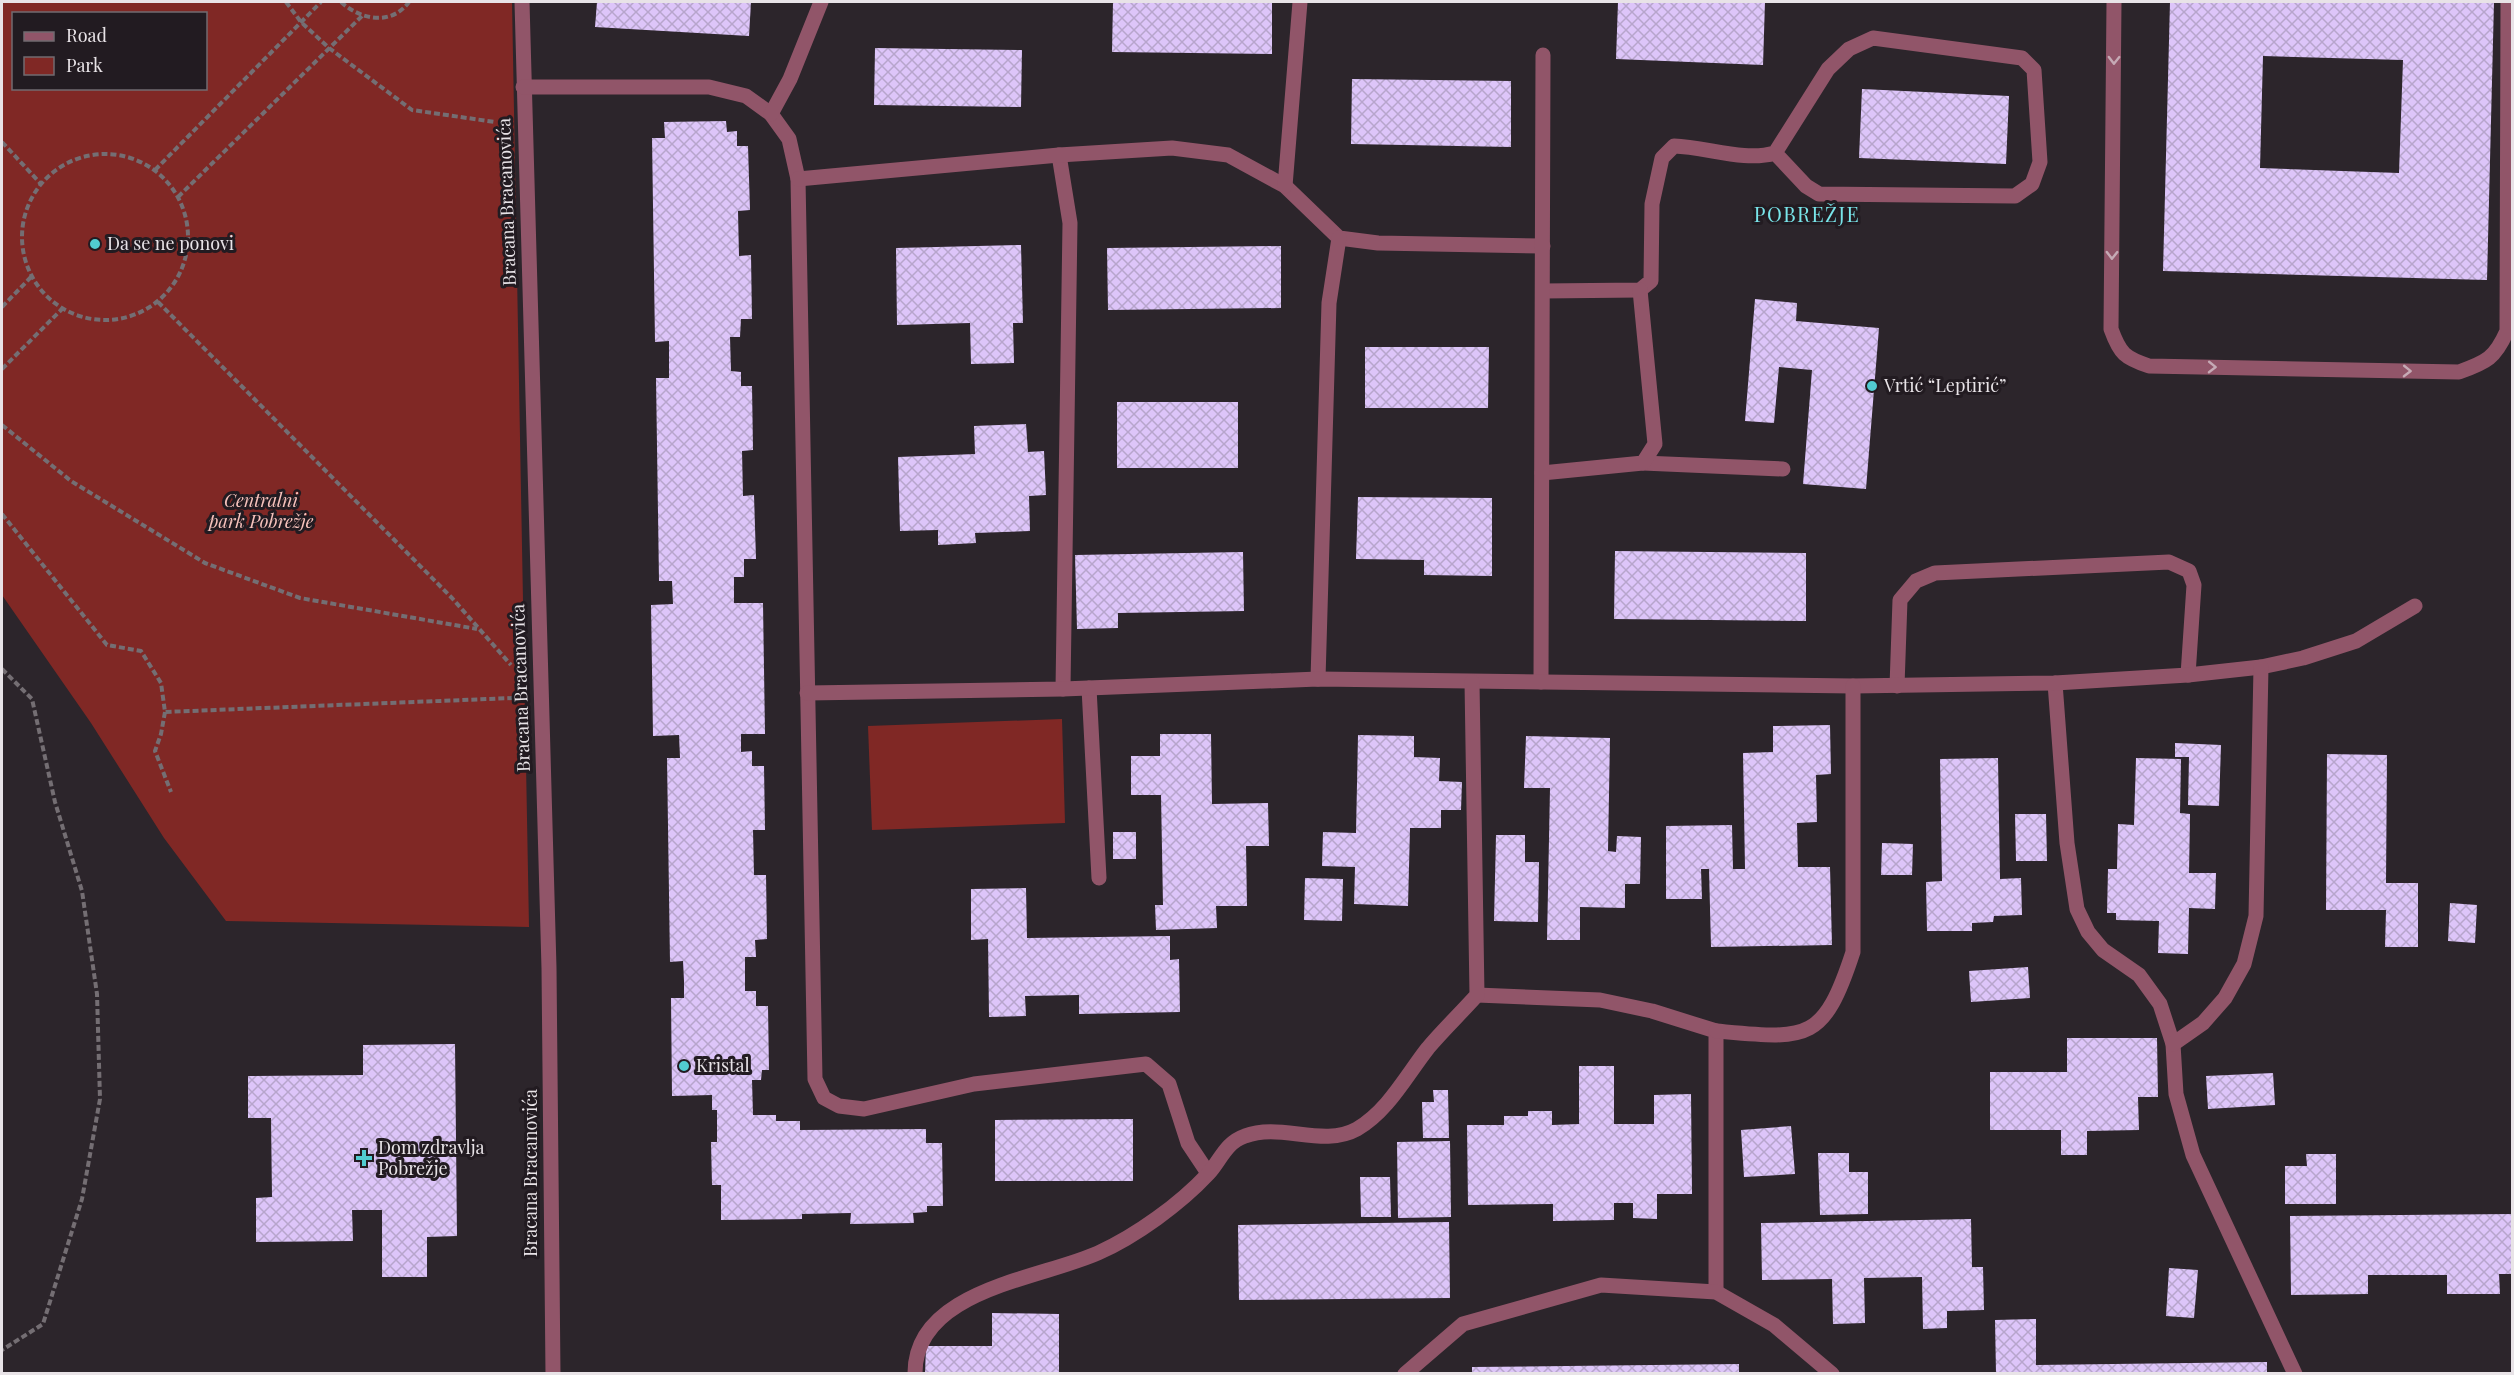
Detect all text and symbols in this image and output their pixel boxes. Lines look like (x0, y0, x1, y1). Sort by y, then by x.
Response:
legend (12, 12, 207, 90)
text: Road (66, 23, 107, 47)
text: Park (66, 53, 103, 77)
one-way arrow (2108, 55, 2120, 64)
street label: Bracana Bracanovića (491, 118, 521, 286)
district label: POBREŽJE (1754, 200, 1860, 227)
place label: Da se ne ponovi (107, 231, 234, 255)
marker: Da se ne ponovi (88, 237, 102, 251)
one-way arrow (2105, 250, 2118, 259)
one-way arrow (2208, 361, 2217, 373)
one-way arrow (2403, 364, 2412, 377)
place label: Vrtić “Leptirić” (1883, 373, 2007, 397)
marker: Vrtić “Leptirić” (1865, 379, 1879, 393)
park label: Centralni park Pobrežje (207, 488, 314, 533)
street label: Bracana Bracanovića (505, 604, 535, 772)
place label: Kristal (696, 1053, 750, 1077)
marker: Kristal (677, 1059, 691, 1073)
street label: Bracana Bracanovića (518, 1089, 542, 1257)
place label: Dom zdravlja Pobrežje (378, 1135, 485, 1180)
marker: Dom zdravlja Pobrežje (355, 1149, 373, 1167)

